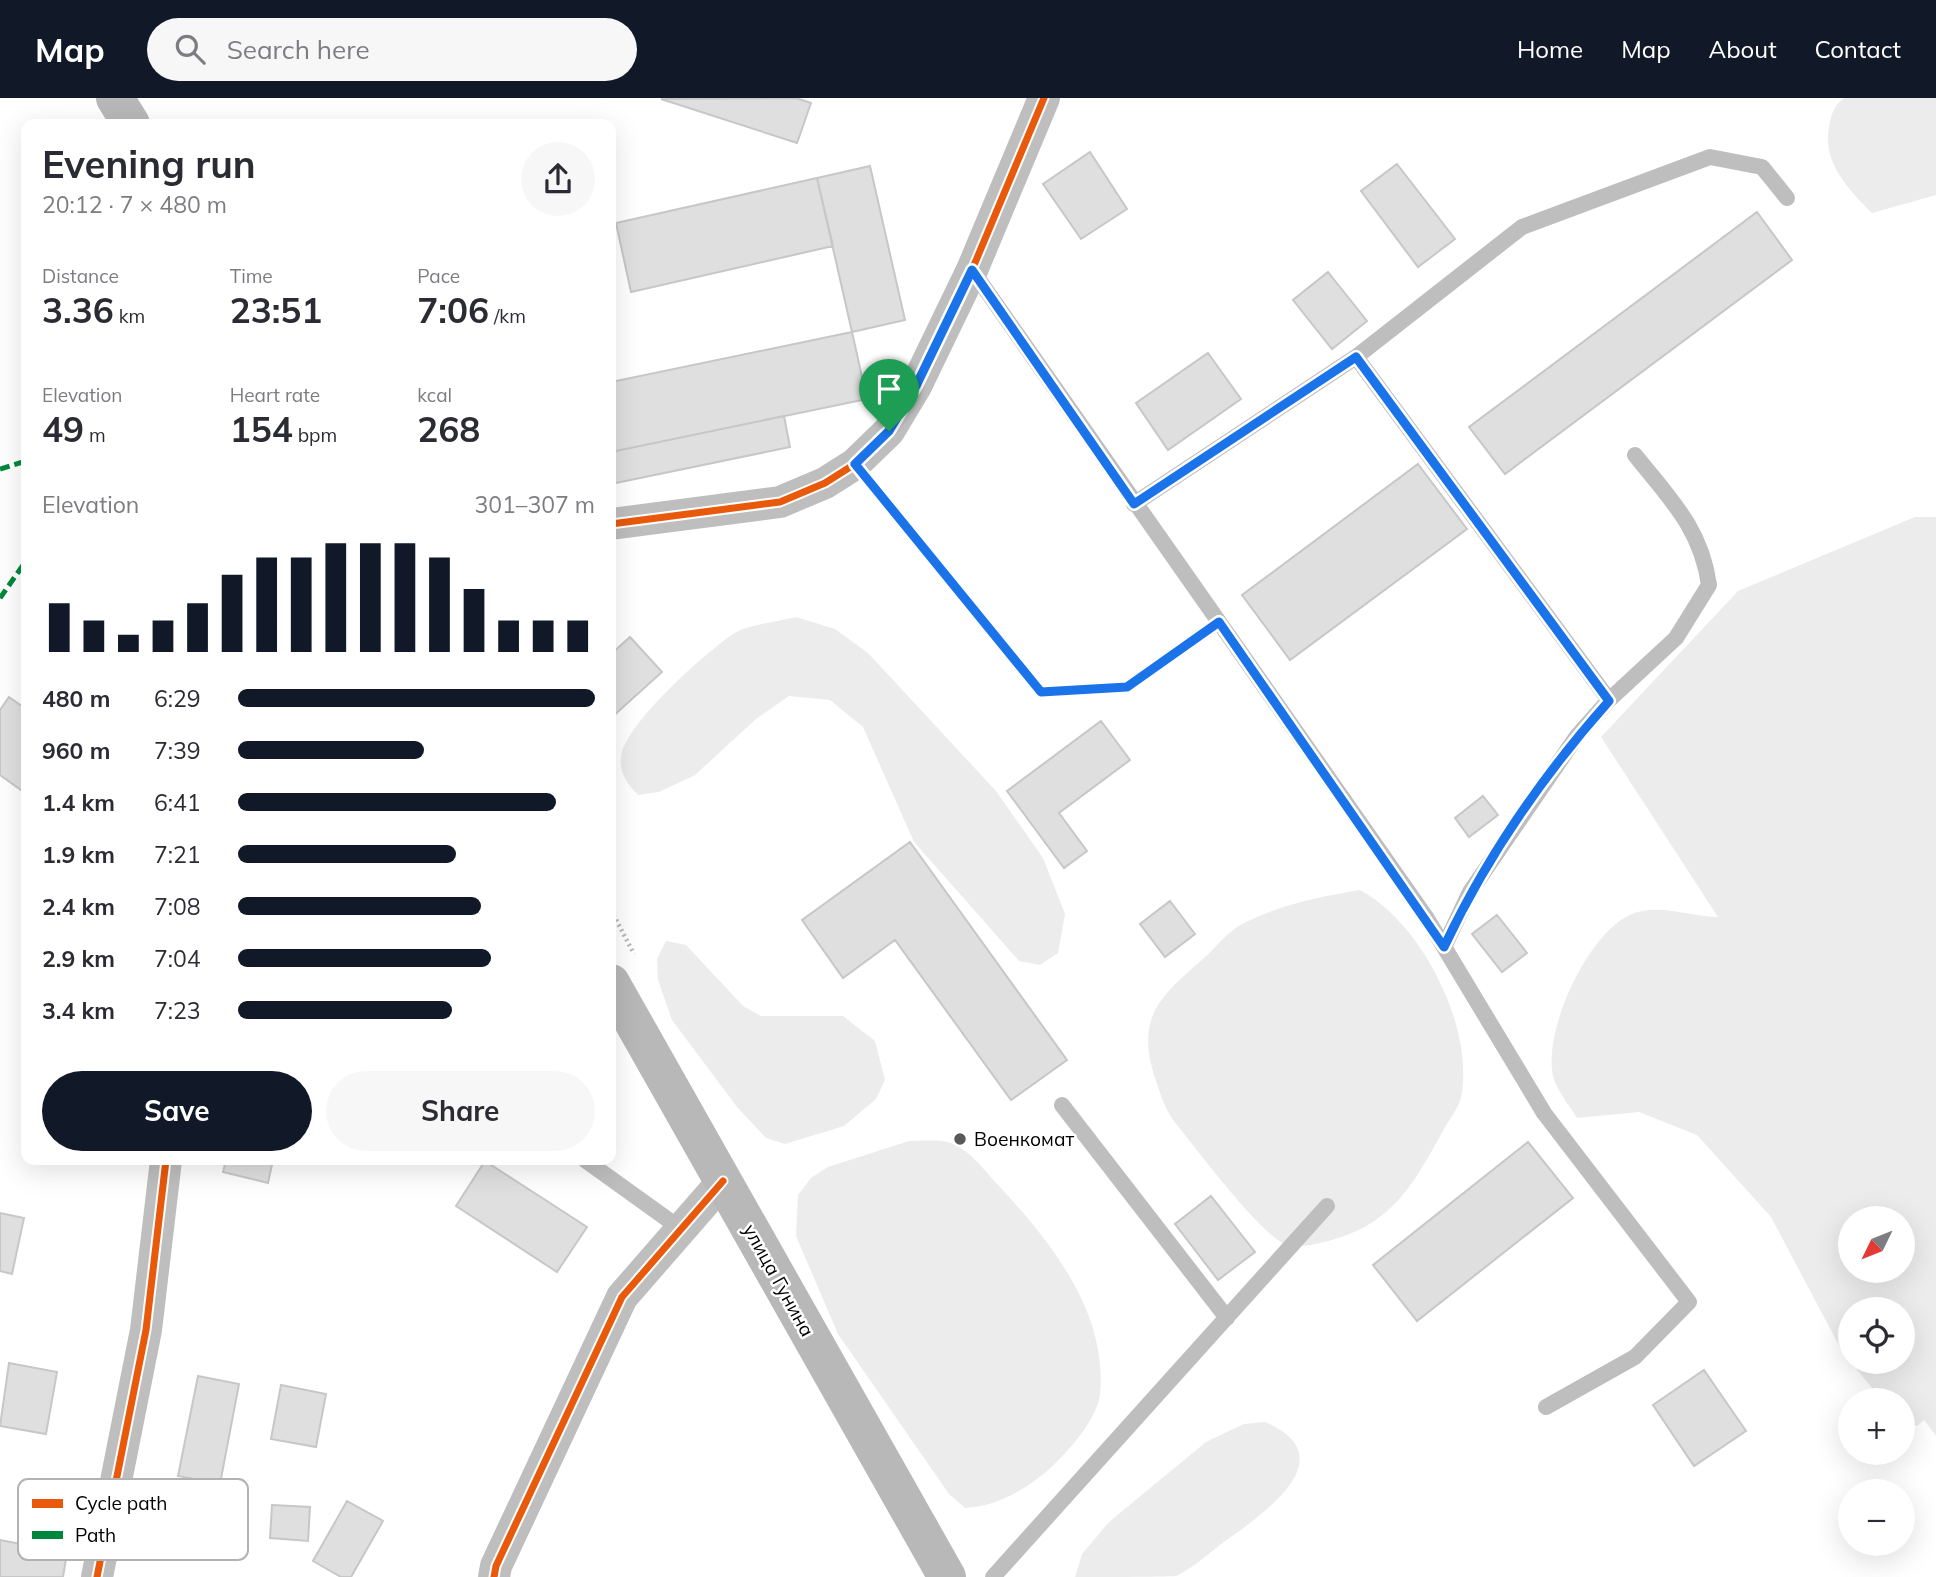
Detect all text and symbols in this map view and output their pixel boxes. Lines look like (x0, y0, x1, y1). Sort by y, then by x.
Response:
search box (147, 18, 637, 81)
text: Map (35, 29, 105, 70)
icon: search (171, 30, 209, 68)
text: Search here (227, 33, 370, 66)
text: Home (1517, 34, 1583, 64)
text: Map (1621, 34, 1671, 64)
text: About (1709, 34, 1777, 64)
text: Contact (1815, 34, 1901, 64)
text: Evening run (42, 140, 256, 188)
button: share (521, 142, 595, 216)
text: 20:12 · 7 × 480 m (42, 190, 227, 219)
text: Distance (42, 264, 119, 288)
text: Time (230, 264, 273, 288)
text: Pace (417, 264, 460, 288)
text: 3.36 (42, 288, 114, 332)
text: 23:51 (230, 288, 322, 332)
text: 7:06 (417, 288, 489, 332)
text: km (114, 304, 145, 328)
text: /km (489, 304, 526, 328)
pin (859, 359, 919, 431)
icon: arrive (870, 370, 908, 408)
text: Elevation (42, 383, 122, 407)
text: Heart rate (230, 383, 320, 407)
text: kcal (417, 383, 452, 407)
text: 49 (42, 407, 84, 451)
text: 154 (230, 407, 293, 451)
text: 268 (417, 407, 480, 451)
text: m (84, 423, 106, 447)
text: bpm (293, 423, 337, 447)
text: Elevation (42, 490, 139, 519)
text: 301–307 m (474, 490, 595, 519)
text: 480 m (42, 684, 110, 713)
text: 6:29 (154, 684, 201, 713)
text: 960 m (42, 736, 110, 765)
text: 7:39 (154, 736, 201, 765)
text: 1.4 km (42, 788, 115, 817)
text: 6:41 (154, 788, 201, 817)
text: 1.9 km (42, 840, 115, 869)
text: 7:21 (154, 840, 201, 869)
text: 2.4 km (42, 892, 115, 921)
text: 7:08 (154, 892, 201, 921)
text: 2.9 km (42, 944, 115, 973)
text: 7:04 (154, 944, 201, 973)
text: 3.4 km (42, 996, 115, 1025)
text: 7:23 (154, 996, 201, 1025)
button: Save (42, 1071, 312, 1151)
button: Share (326, 1071, 595, 1151)
place label: Военкомат (974, 1127, 1074, 1151)
marker: Военкомат (952, 1131, 968, 1147)
north arrow (1838, 1206, 1914, 1283)
map controls (1838, 1206, 1915, 1556)
street label: улица Гунина (738, 1219, 820, 1341)
button: locate (1838, 1297, 1915, 1374)
button: + (1838, 1388, 1915, 1465)
legend (18, 1479, 248, 1560)
button: − (1838, 1479, 1915, 1556)
text: Cycle path (75, 1491, 167, 1515)
text: Path (75, 1523, 116, 1547)

